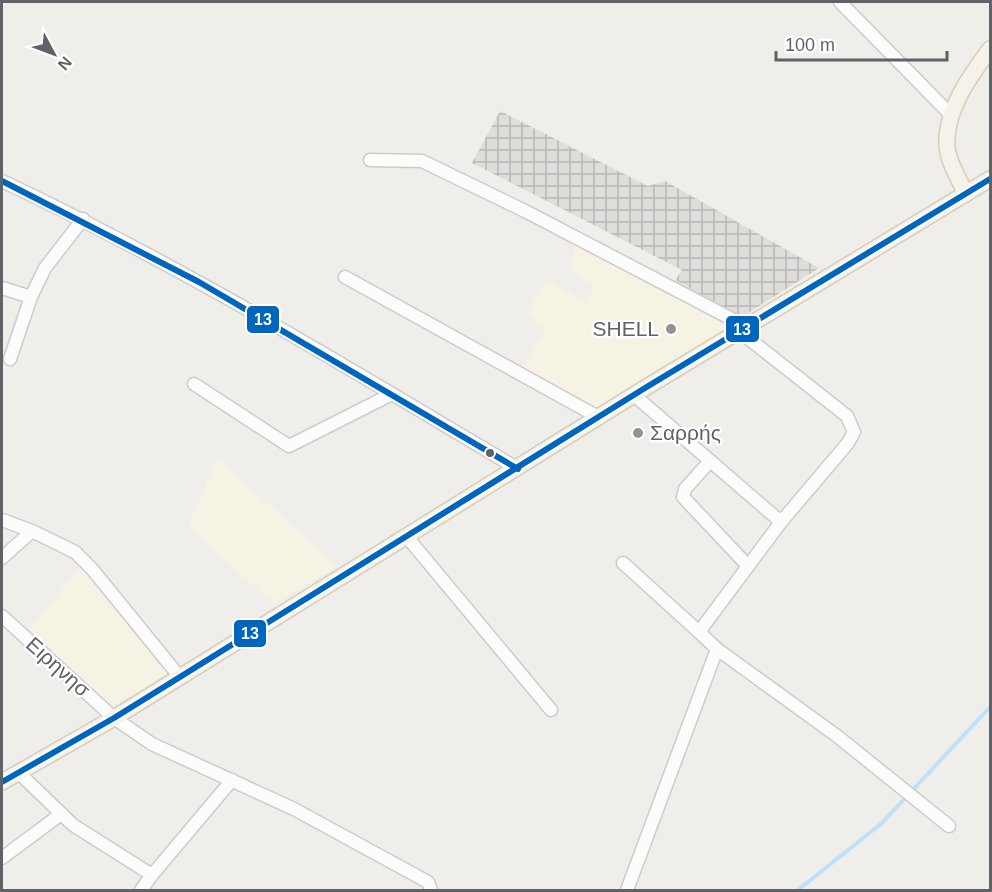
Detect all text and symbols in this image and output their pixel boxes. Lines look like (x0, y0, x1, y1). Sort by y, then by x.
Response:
north arrow (24, 24, 84, 84)
scale bar (776, 24, 947, 62)
text: 100 m (785, 35, 835, 55)
text: N (55, 54, 75, 73)
line badge: 13 (246, 305, 280, 334)
text: 13 (254, 311, 272, 328)
line badge: 13 (725, 315, 760, 343)
place label: SHELL (592, 317, 659, 340)
text: 13 (733, 321, 751, 338)
marker: SHELL (664, 322, 678, 336)
place label: Σαρρής (650, 421, 721, 444)
marker: Σαρρής (631, 426, 645, 440)
unlabelled marker (484, 447, 496, 459)
line badge: 13 (233, 619, 267, 648)
text: 13 (241, 625, 259, 642)
street label: Ειρηνησ (22, 632, 95, 701)

